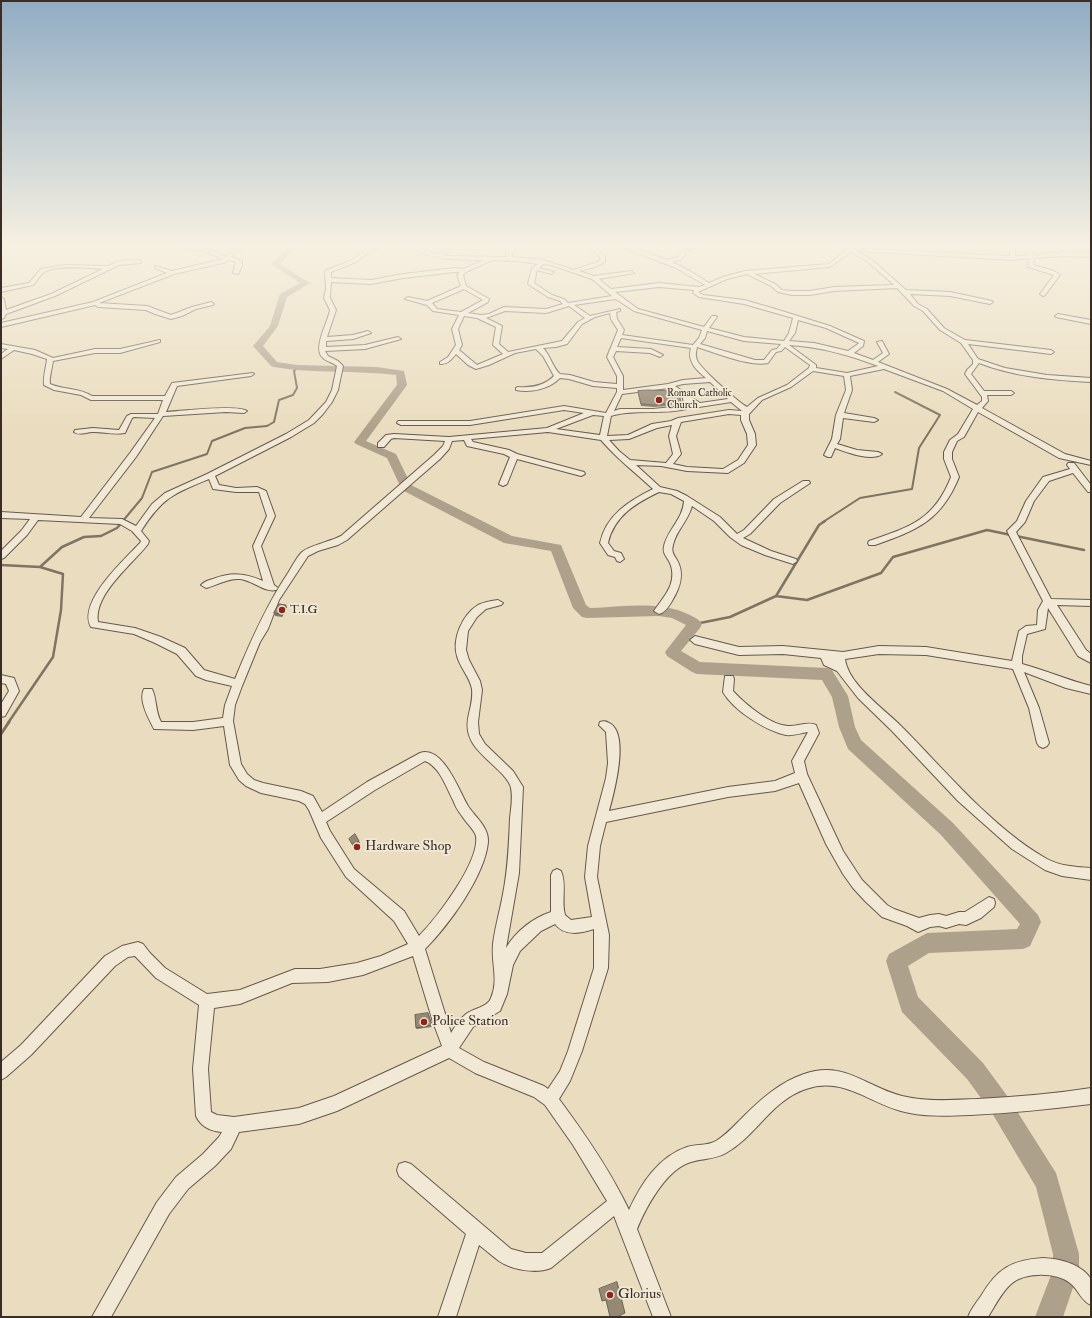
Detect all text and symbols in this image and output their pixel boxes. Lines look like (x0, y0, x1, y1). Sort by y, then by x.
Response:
place label: Roman Catholic Church (667, 388, 732, 412)
marker: Roman Catholic Church (654, 395, 664, 405)
place label: T.I.G (290, 603, 318, 617)
marker: T.I.G (277, 605, 287, 615)
place label: Hardware Shop (365, 839, 451, 855)
marker: Hardware Shop (352, 842, 362, 852)
place label: Police Station (432, 1014, 508, 1030)
marker: Police Station (419, 1017, 429, 1027)
place label: Glorius (618, 1287, 661, 1303)
marker: Glorius (605, 1290, 615, 1300)

